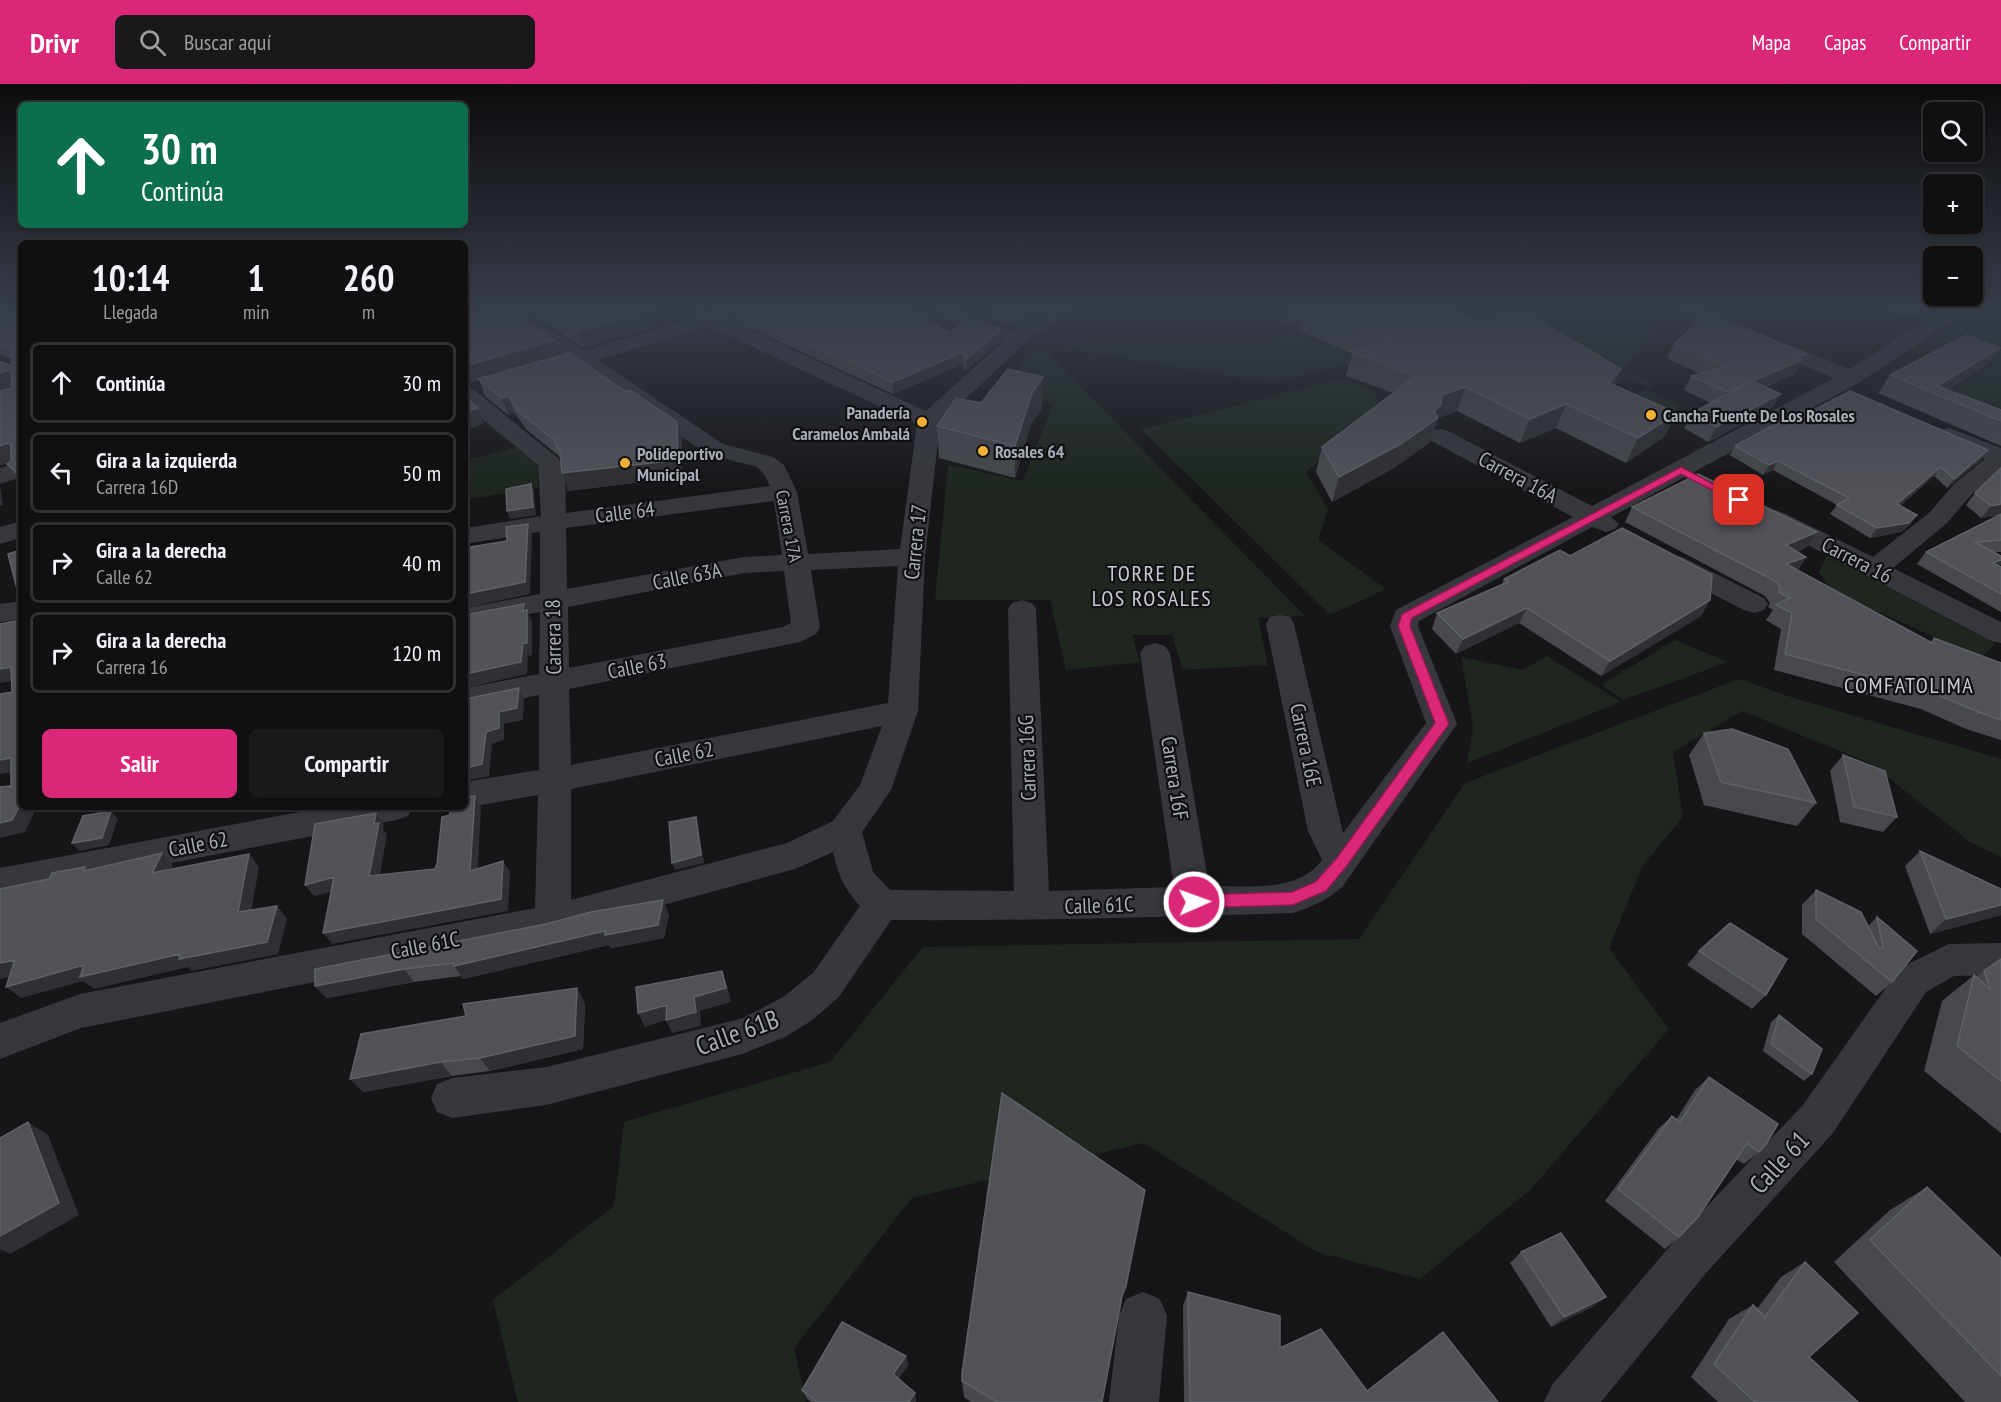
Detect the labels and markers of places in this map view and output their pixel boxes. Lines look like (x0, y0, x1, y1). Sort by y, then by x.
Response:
place label: Panadería Caramelos Ambalá (792, 401, 910, 445)
place label: Cancha Fuente De Los Rosales (1663, 404, 1855, 427)
marker: Cancha Fuente De Los Rosales (1644, 408, 1658, 422)
marker: Panadería Caramelos Ambalá (915, 415, 929, 429)
place label: Rosales 64 (995, 440, 1065, 463)
place label: Polideportivo Municipal (637, 442, 723, 486)
marker: Rosales 64 (976, 444, 990, 458)
marker: Polideportivo Municipal (618, 456, 632, 470)
pin (1713, 474, 1764, 525)

